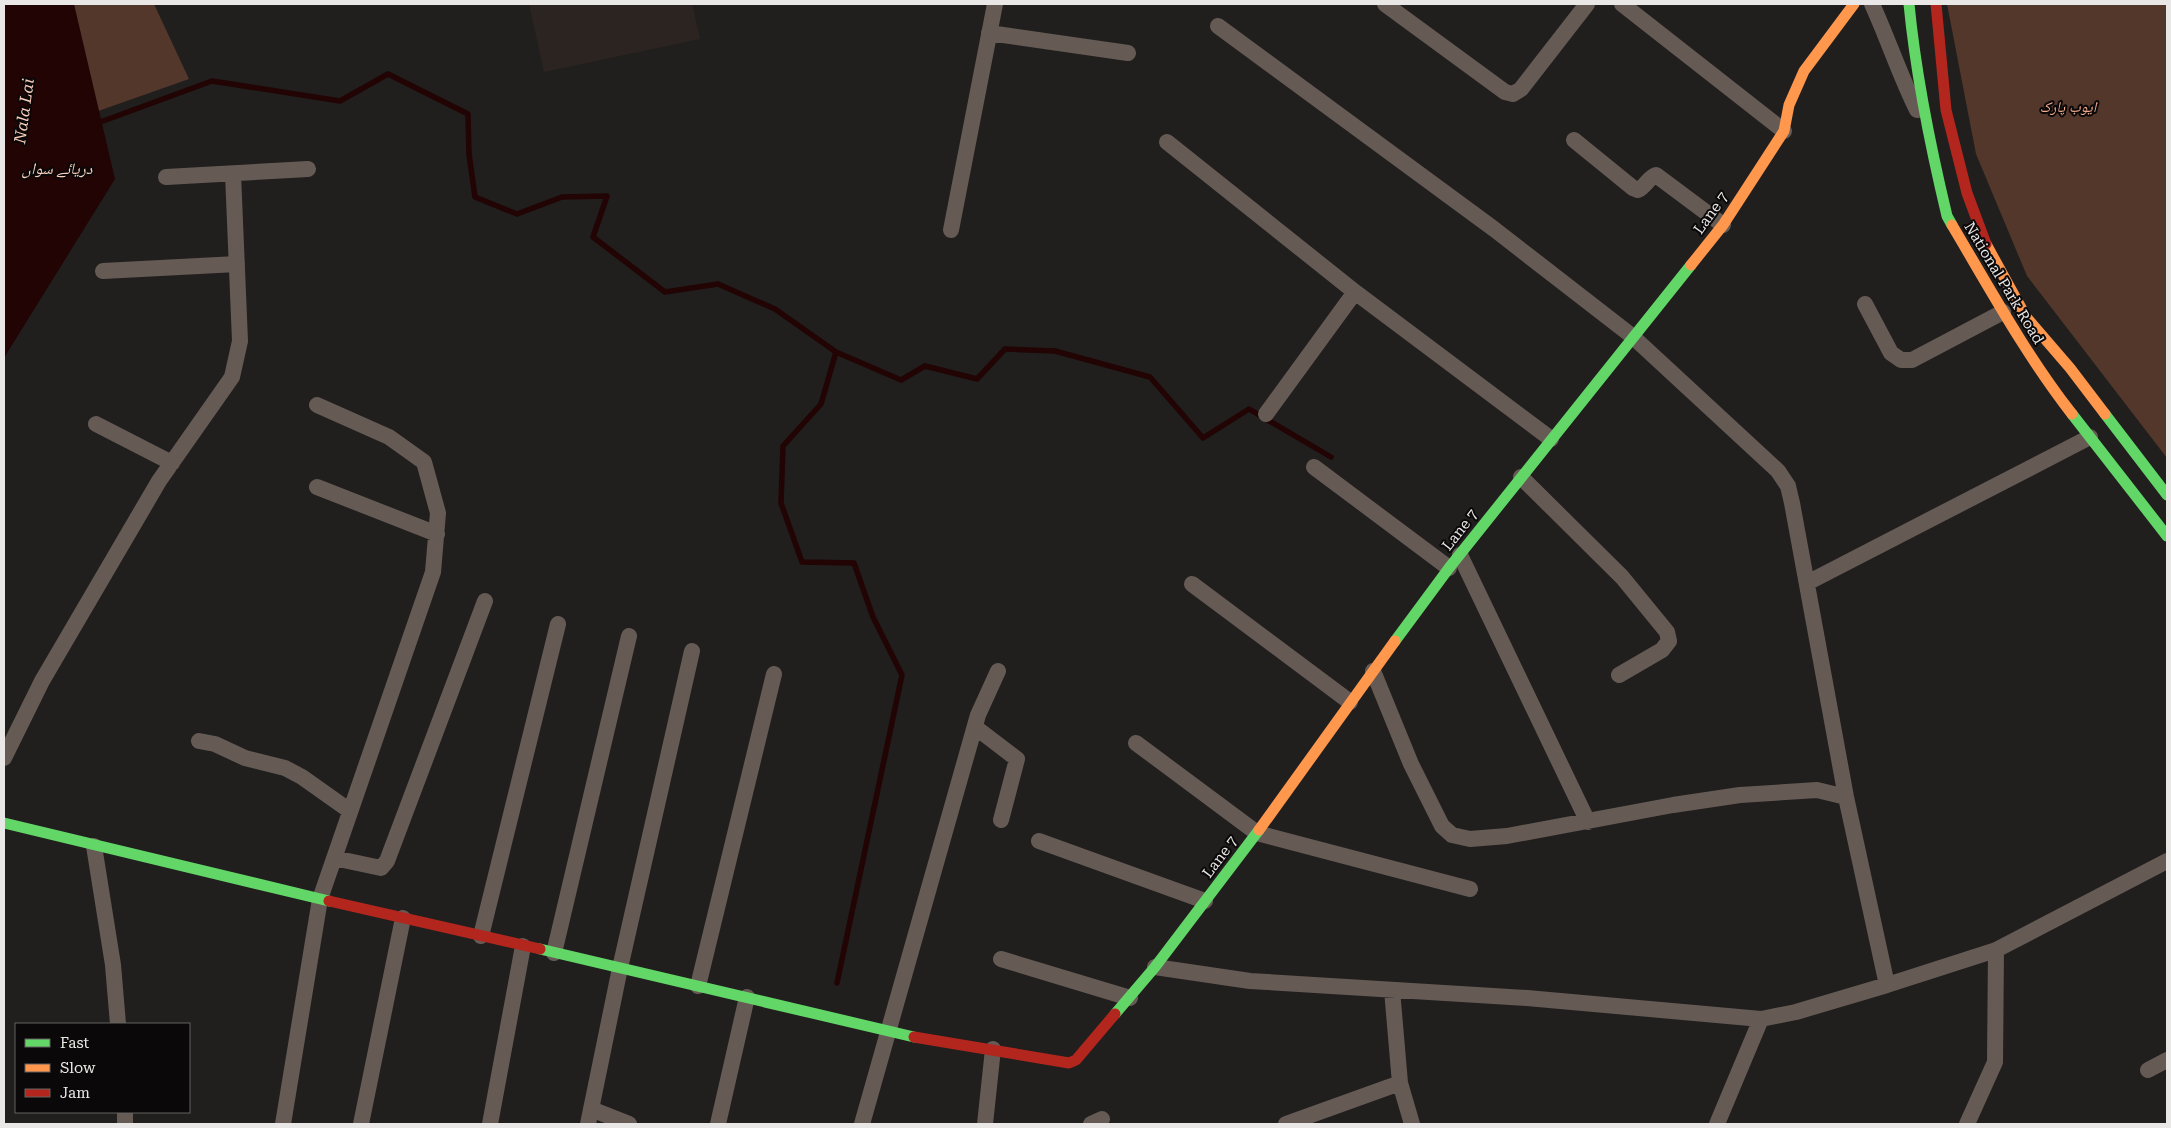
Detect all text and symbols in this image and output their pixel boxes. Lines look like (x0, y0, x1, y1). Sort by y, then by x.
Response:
water label: Nala Lai (10, 77, 38, 146)
park label: ایوب پارک (2040, 98, 2098, 116)
water label: دریائے سواں (22, 159, 93, 179)
street label: Lane 7 (1690, 188, 1732, 238)
street label: National Park Road (1960, 219, 2048, 348)
street label: Lane 7 (1438, 506, 1482, 554)
street label: Lane 7 (1198, 833, 1242, 881)
legend (15, 1023, 190, 1113)
text: Fast (60, 1034, 90, 1052)
text: Slow (60, 1059, 96, 1077)
text: Jam (60, 1084, 90, 1102)

